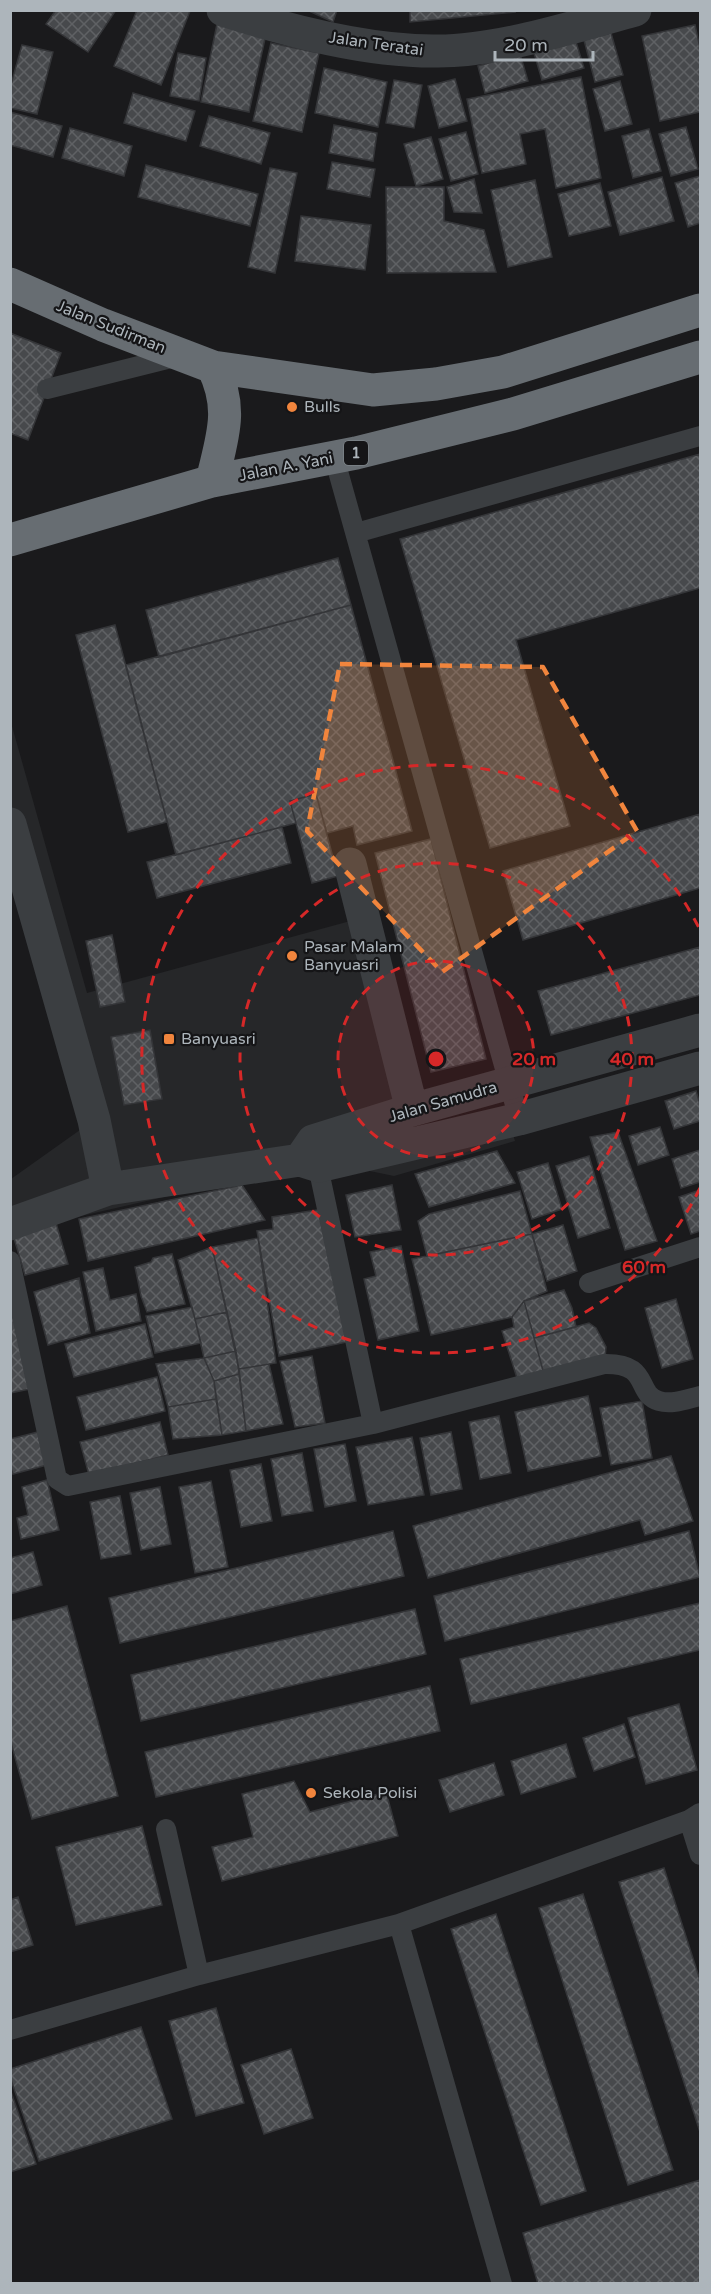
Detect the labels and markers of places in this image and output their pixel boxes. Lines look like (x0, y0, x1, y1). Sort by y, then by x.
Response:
place label: Bulls (304, 397, 340, 417)
marker: Bulls (285, 400, 299, 414)
place label: Pasar Malam Banyuasri (304, 937, 402, 975)
marker: Pasar Malam Banyuasri (285, 949, 299, 963)
place label: Banyuasri (181, 1029, 256, 1049)
marker: Banyuasri (162, 1032, 176, 1046)
centre of rings (426, 1049, 446, 1069)
place label: Sekola Polisi (323, 1783, 417, 1803)
marker: Sekola Polisi (304, 1786, 318, 1800)

